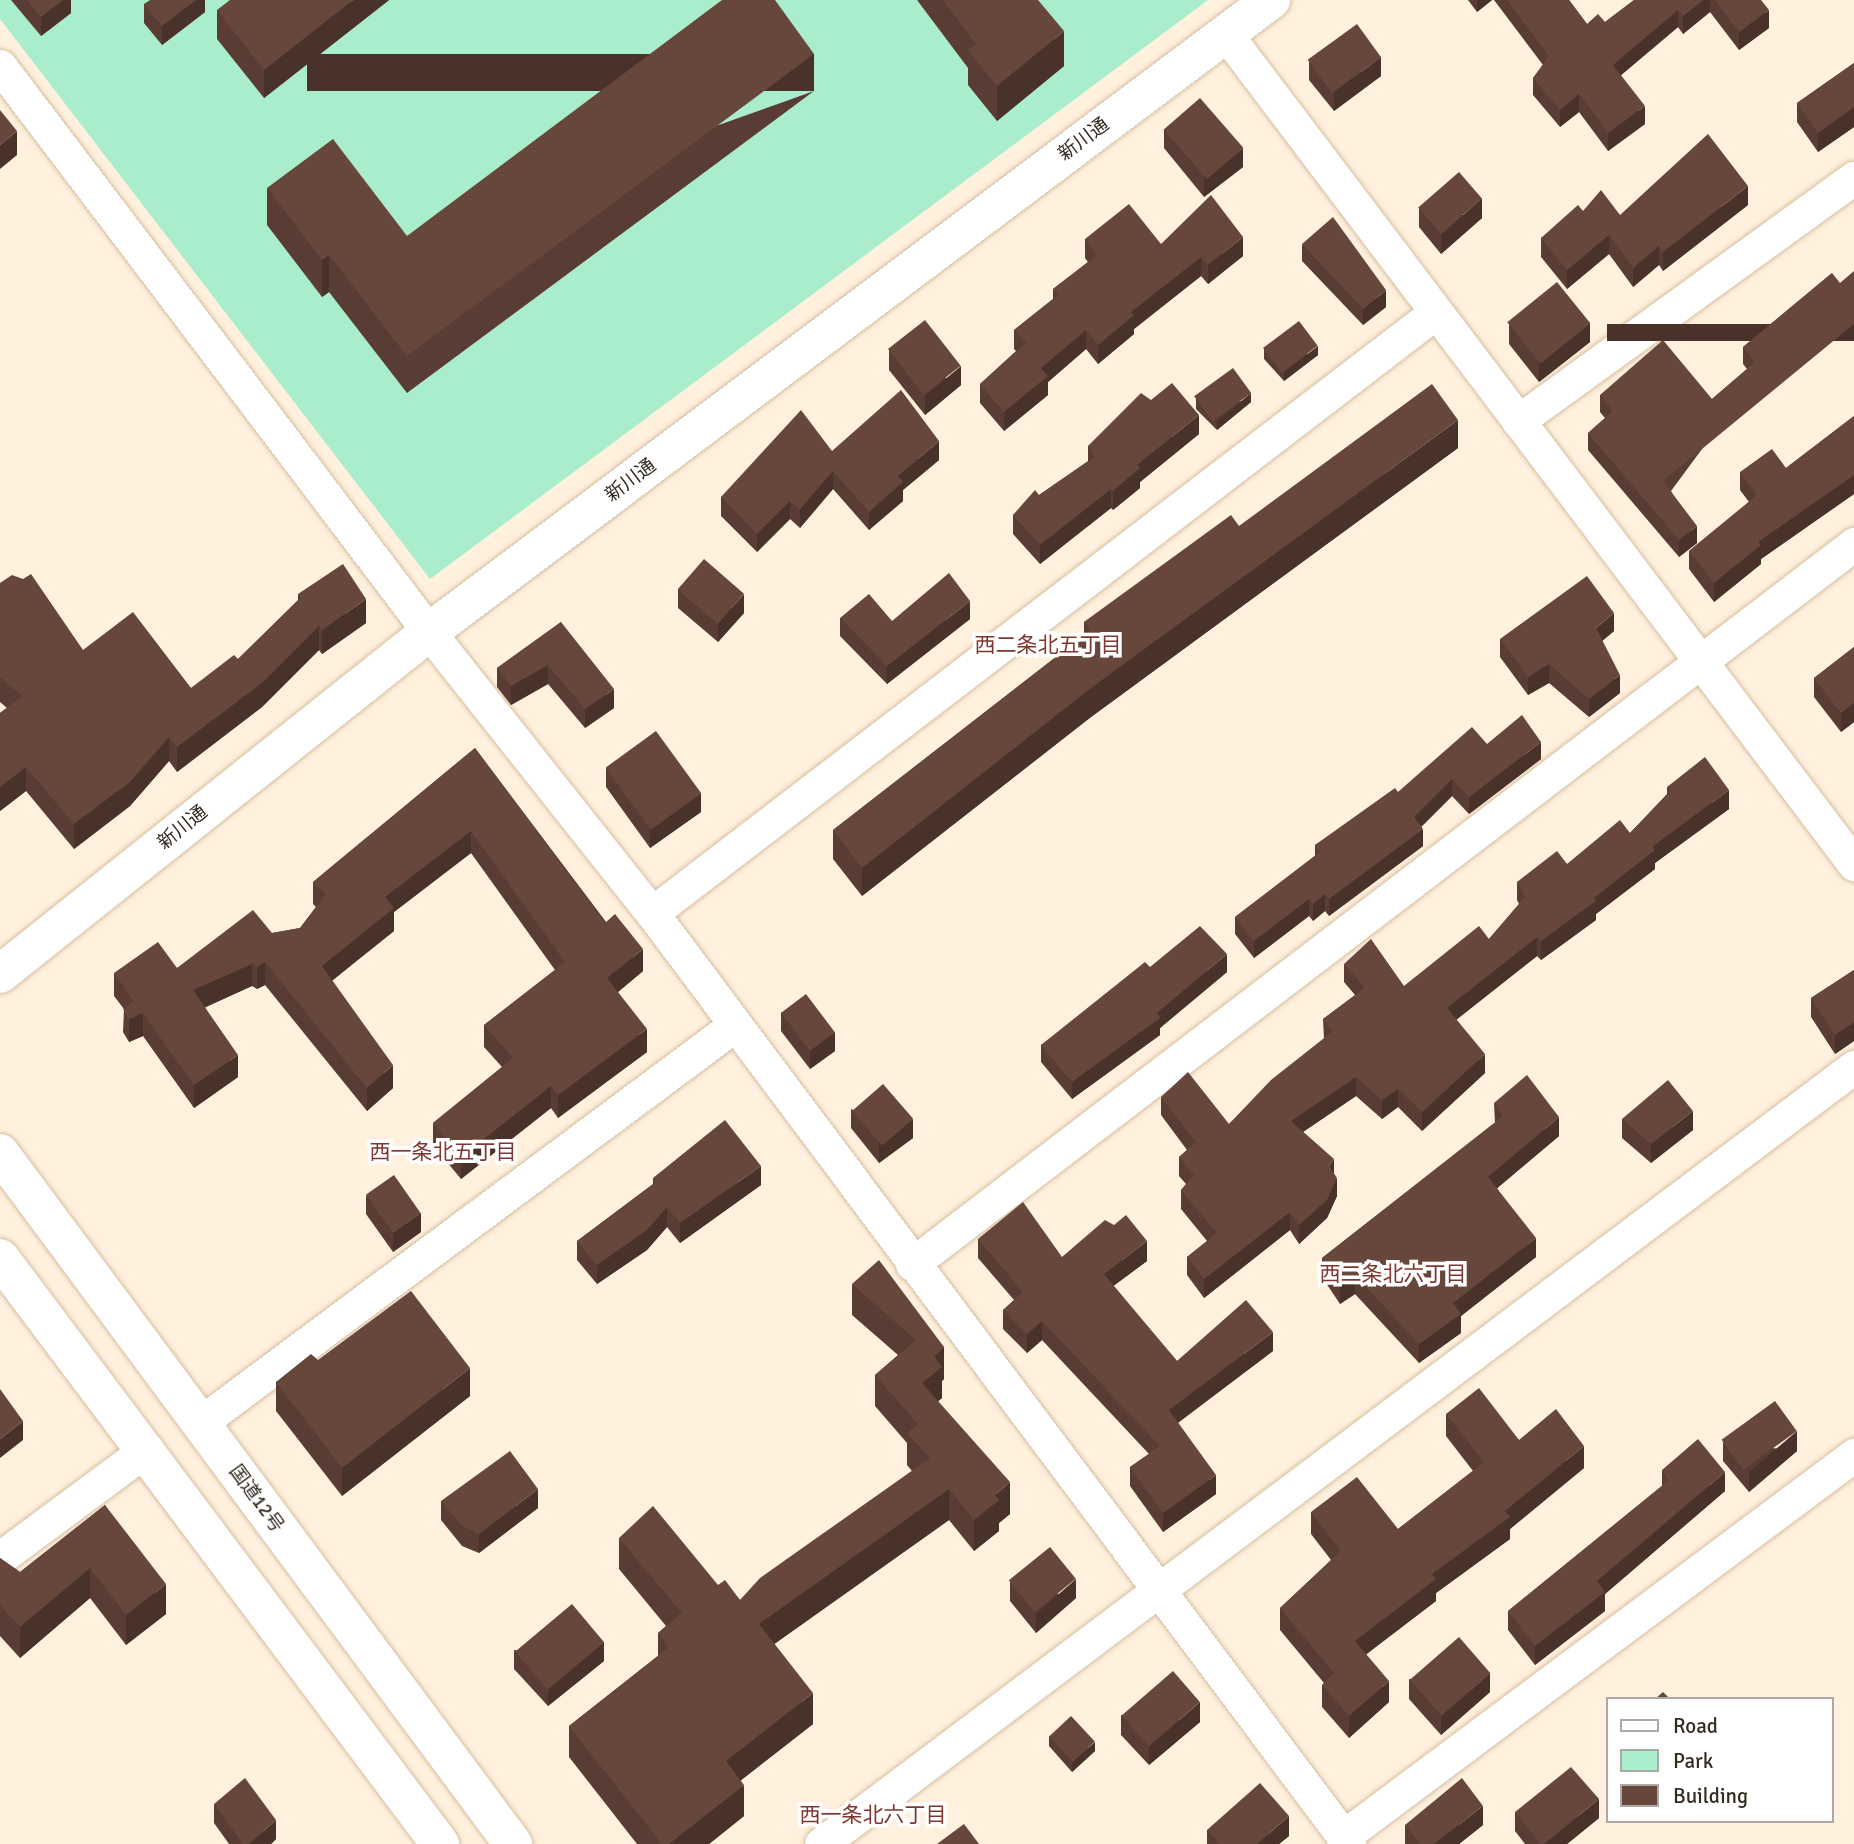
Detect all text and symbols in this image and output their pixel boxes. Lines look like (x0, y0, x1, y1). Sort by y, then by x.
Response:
street label: 新川通 (1054, 114, 1114, 166)
street label: 新川通 (601, 455, 661, 507)
district label: 西二条北五丁目 (975, 632, 1121, 658)
street label: 新川通 (154, 801, 212, 855)
district label: 西一条北五丁目 (370, 1139, 516, 1165)
district label: 西二条北六丁目 (1320, 1261, 1466, 1287)
street label: 国道12号 (224, 1461, 288, 1537)
legend (1605, 1697, 1833, 1823)
text: Road (1673, 1713, 1718, 1739)
text: Park (1673, 1748, 1713, 1774)
text: Building (1673, 1783, 1748, 1809)
district label: 西一条北六丁目 (800, 1802, 946, 1828)

